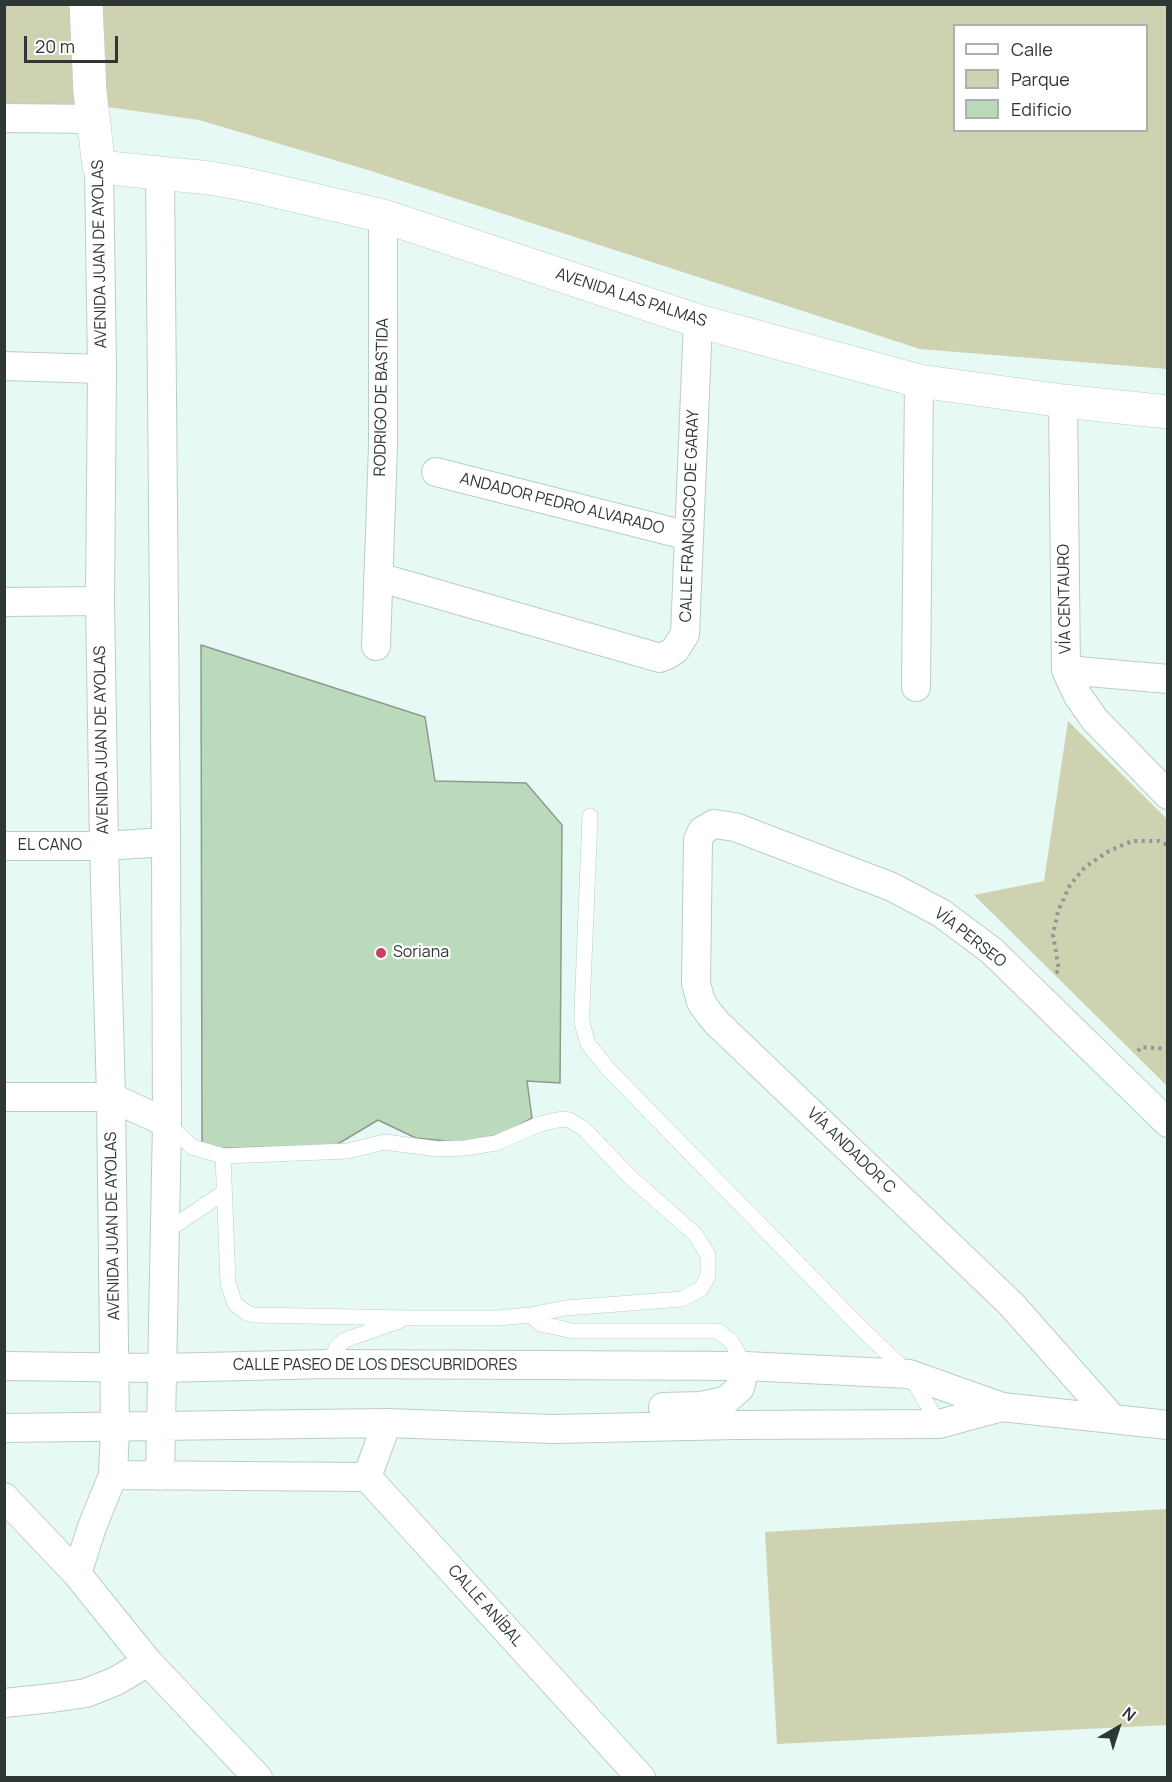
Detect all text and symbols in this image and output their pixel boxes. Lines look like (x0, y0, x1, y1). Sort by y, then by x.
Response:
scale bar (27, 24, 122, 62)
legend (953, 24, 1148, 132)
text: 20 m (35, 34, 75, 58)
text: Calle (1011, 37, 1053, 61)
text: Parque (1011, 67, 1070, 91)
text: Edificio (1011, 97, 1072, 121)
street label: AVENIDA JUAN DE AYOLAS (89, 160, 111, 348)
street label: AVENIDA LAS PALMAS (553, 265, 709, 331)
street label: RODRIGO DE BASTIDA (371, 318, 393, 476)
street label: CALLE FRANCISCO DE GARAY (677, 409, 703, 623)
street label: ANDADOR PEDRO ALVARADO (458, 469, 666, 539)
street label: VÍA CENTAURO (1054, 544, 1076, 654)
street label: AVENIDA JUAN DE AYOLAS (91, 646, 113, 834)
street label: EL CANO (18, 836, 82, 856)
street label: VÍA PERSEO (930, 904, 1010, 972)
place label: Soriana (393, 943, 449, 963)
marker: Soriana (374, 946, 388, 960)
street label: VÍA ANDADOR C (803, 1104, 899, 1198)
street label: AVENIDA JUAN DE AYOLAS (102, 1132, 124, 1320)
street label: CALLE PASEO DE LOS DESCUBRIDORES (233, 1356, 517, 1376)
street label: CALLE ANÍBAL (443, 1561, 527, 1651)
north arrow (1088, 1698, 1148, 1758)
text: N (1118, 1702, 1141, 1726)

